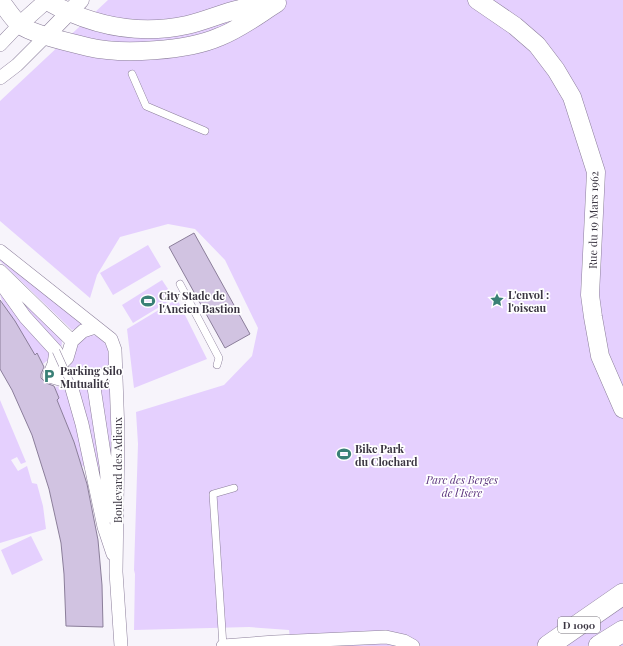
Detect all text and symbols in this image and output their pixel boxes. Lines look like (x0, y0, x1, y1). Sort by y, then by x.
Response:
street label: Rue du 19 Mars 1962 (585, 171, 601, 269)
place label: L'envol : l'oiseau (508, 287, 549, 315)
place label: City Stade de l'Ancien Bastion (159, 288, 241, 316)
place icon: L'envol : l'oiseau (489, 292, 505, 308)
sports icon: City Stade de l'Ancien Bastion (140, 293, 156, 309)
place label: Parking Silo Mutualité (60, 363, 122, 391)
parking icon: Parking Silo Mutualité (41, 368, 57, 384)
street label: Boulevard des Adieux (110, 417, 125, 523)
place label: Bike Park du Clochard (355, 441, 418, 469)
sports icon: Bike Park du Clochard (336, 446, 352, 462)
park label: Parc des Berges de l'Isère (425, 472, 499, 500)
road number: D 1090 (558, 617, 600, 633)

